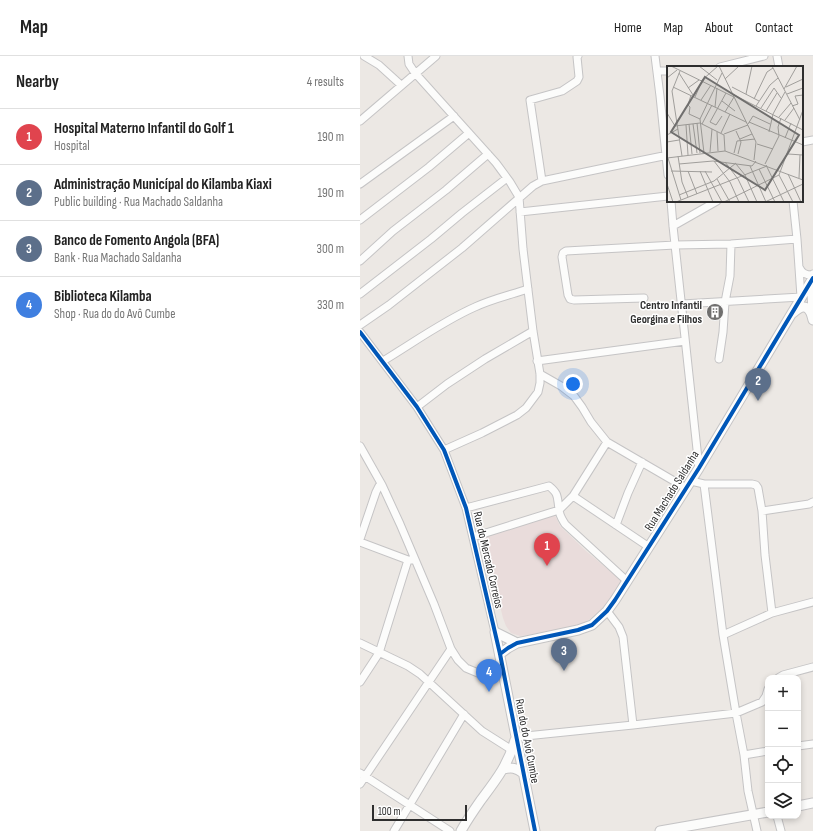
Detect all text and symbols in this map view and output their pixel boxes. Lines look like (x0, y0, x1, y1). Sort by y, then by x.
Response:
text: Map (20, 16, 48, 39)
text: Home (614, 19, 642, 36)
text: Map (664, 19, 683, 36)
text: About (705, 19, 733, 36)
text: Contact (755, 19, 793, 36)
inset map (667, 66, 803, 202)
text: Nearby (16, 72, 59, 92)
text: 4 results (307, 74, 344, 90)
text: Hospital Materno Infantil do Golf 1 (54, 119, 234, 138)
text: 1 (26, 129, 32, 145)
text: 190 m (317, 129, 344, 145)
text: Hospital (54, 138, 90, 154)
text: Administração Municípal do Kilamba Kiaxi (54, 175, 272, 194)
text: 2 (26, 185, 32, 201)
text: 190 m (317, 185, 344, 201)
text: Public building · Rua Machado Saldanha (54, 194, 223, 210)
text: Banco de Fomento Angola (BFA) (54, 231, 219, 250)
text: 3 (26, 241, 32, 257)
text: 300 m (317, 241, 344, 257)
text: Bank · Rua Machado Saldanha (54, 250, 182, 266)
text: Biblioteca Kilamba (54, 287, 152, 306)
text: 4 (26, 297, 32, 313)
text: 330 m (317, 297, 344, 313)
place label: Centro Infantil Georgina e Filhos (630, 298, 702, 327)
building icon: Centro Infantil Georgina e Filhos (705, 302, 725, 322)
text: Shop · Rua do do Avô Cumbe (54, 306, 175, 322)
pin: 2 (745, 368, 771, 401)
your location (563, 374, 583, 394)
street label: Rua Machado Saldanha (641, 448, 703, 534)
street label: Rua do Mercado Correios (470, 510, 506, 610)
pin: 1 (534, 533, 560, 566)
pin: 3 (551, 638, 577, 671)
pin: 4 (476, 659, 502, 692)
map controls (765, 675, 801, 819)
button: + (765, 675, 801, 711)
street label: Rua do do Avô Cumbe (511, 698, 543, 785)
button: − (765, 711, 801, 747)
button: locate (765, 747, 801, 783)
button: layers (765, 783, 801, 819)
scale bar (372, 803, 467, 822)
text: 100 m (378, 805, 400, 818)

